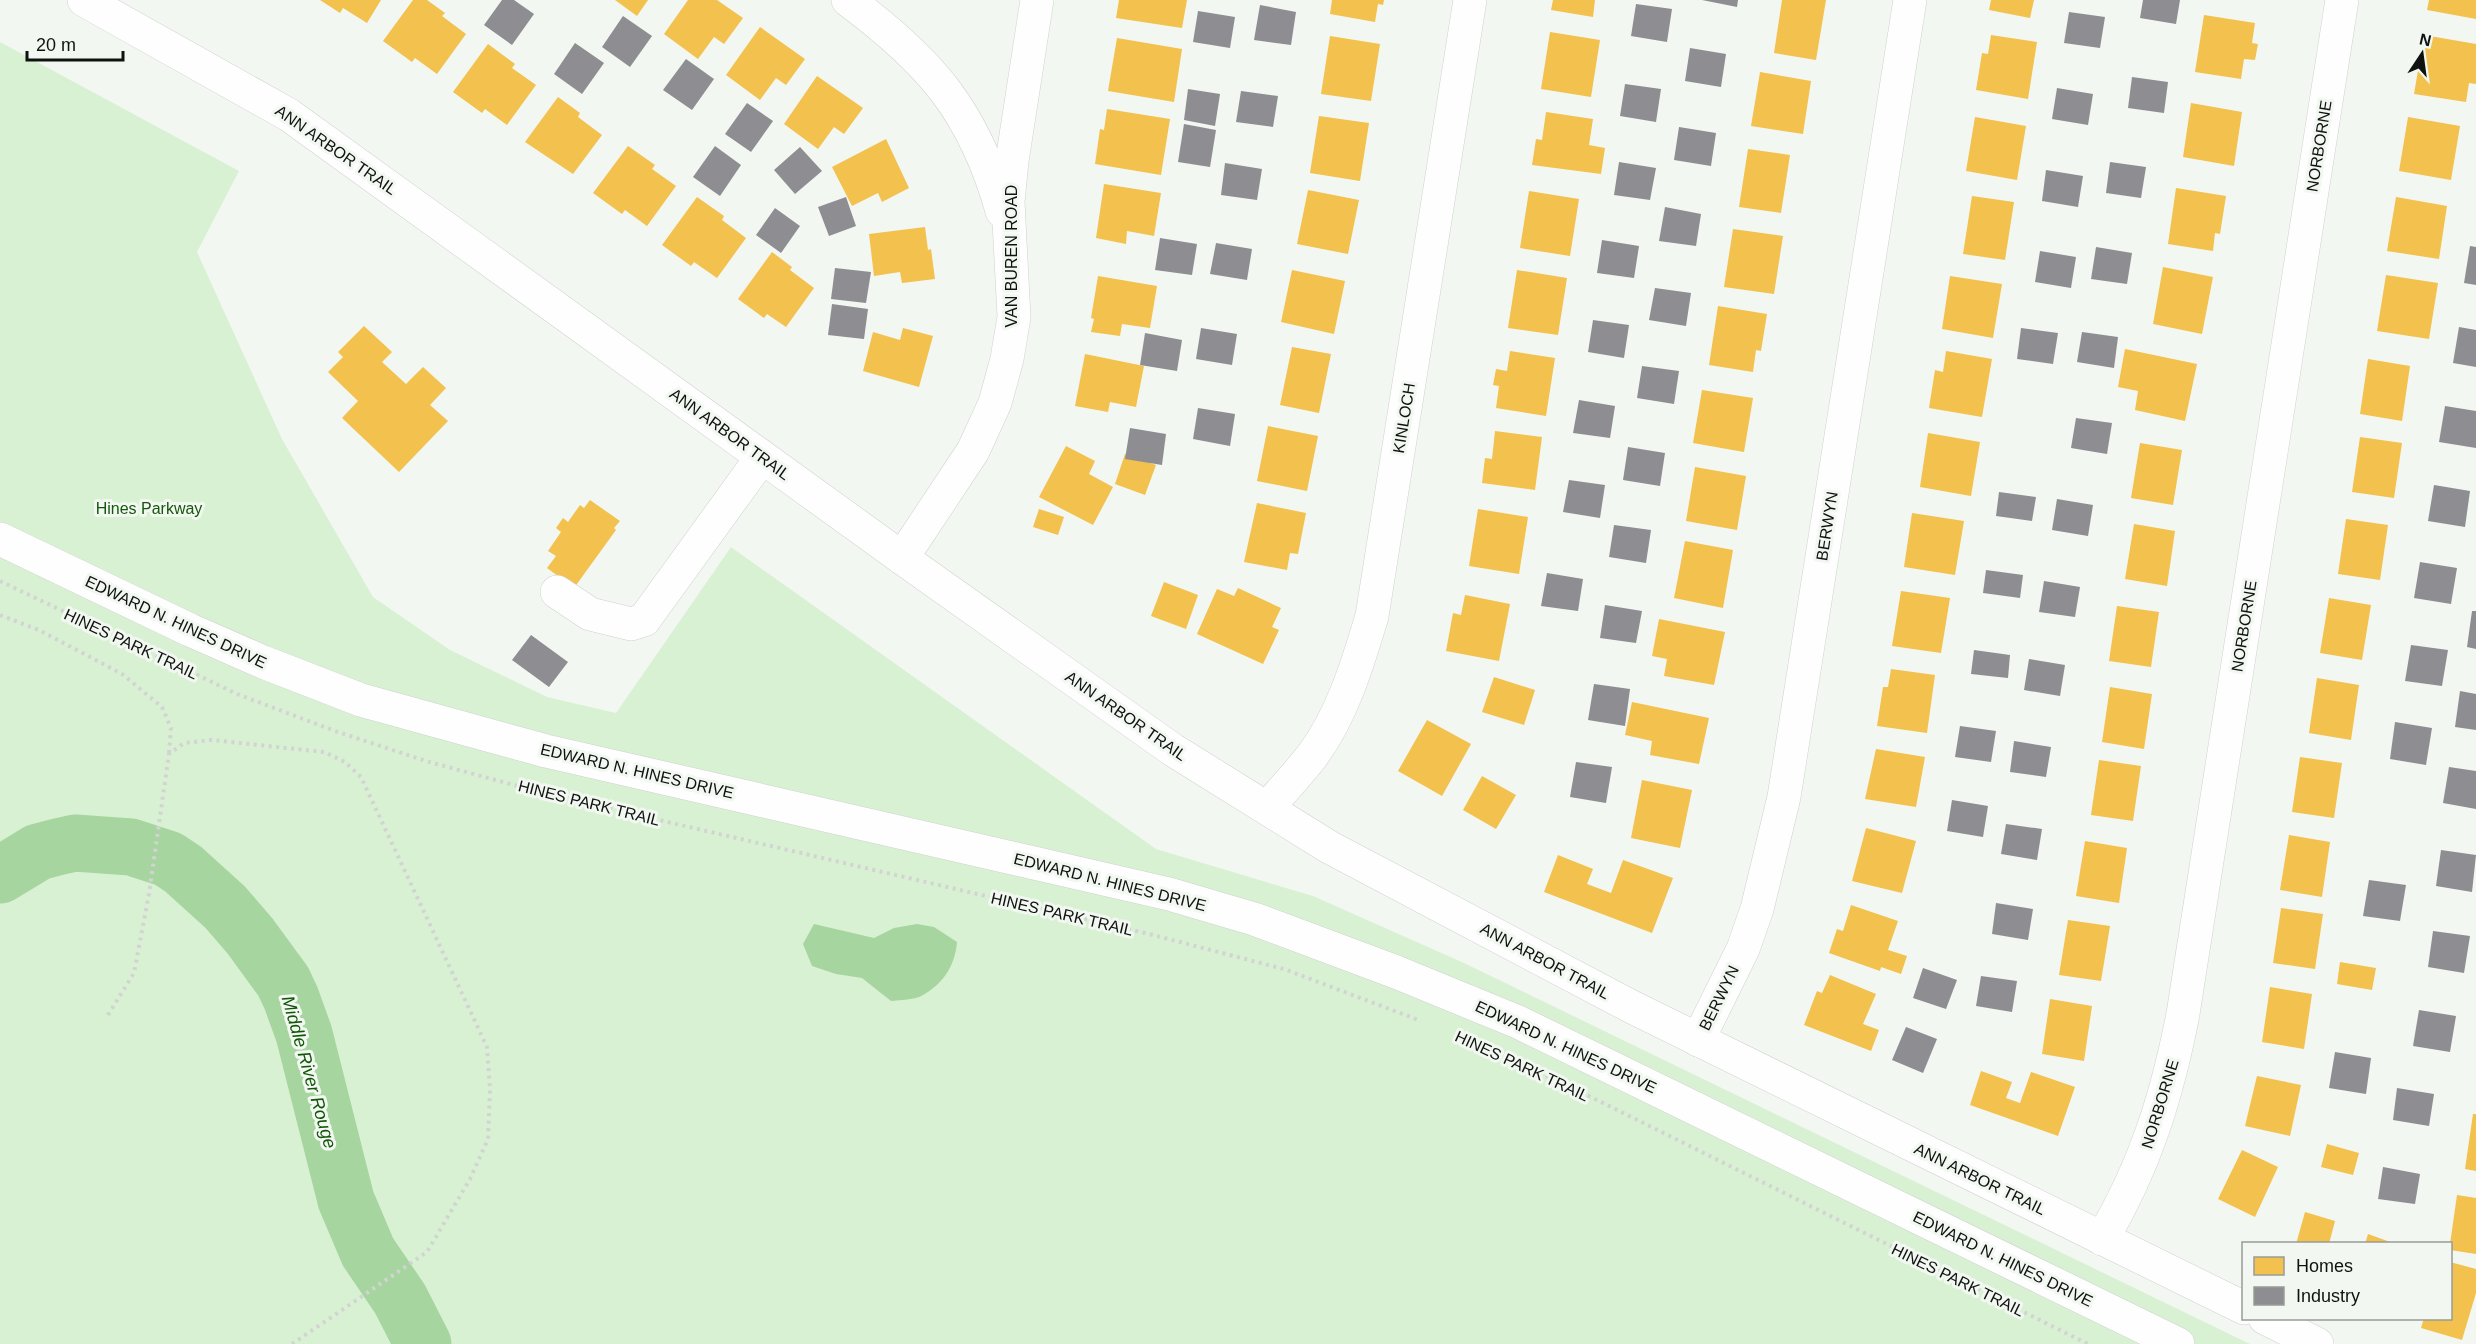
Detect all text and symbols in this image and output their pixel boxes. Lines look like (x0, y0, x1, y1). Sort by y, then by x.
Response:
scale bar (27, 24, 123, 62)
north arrow (2392, 24, 2452, 84)
text: N (2418, 30, 2433, 49)
text: 20 m (36, 35, 76, 55)
street label: NORBORNE (2303, 99, 2335, 193)
street label: ANN ARBOR TRAIL (272, 102, 400, 198)
street label: VAN BUREN ROAD (1003, 185, 1020, 327)
street label: KINLOCH (1390, 382, 1418, 454)
street label: ANN ARBOR TRAIL (667, 385, 793, 483)
street label: BERWYN (1813, 490, 1841, 562)
park label: Hines Parkway (96, 500, 202, 517)
street label: EDWARD N. HINES DRIVE (83, 573, 269, 671)
street label: NORBORNE (2228, 579, 2260, 673)
street label: HINES PARK TRAIL (62, 606, 200, 682)
street label: ANN ARBOR TRAIL (1062, 668, 1190, 764)
street label: EDWARD N. HINES DRIVE (539, 740, 735, 802)
street label: HINES PARK TRAIL (516, 777, 662, 829)
street label: EDWARD N. HINES DRIVE (1012, 850, 1208, 914)
street label: HINES PARK TRAIL (989, 889, 1135, 939)
street label: ANN ARBOR TRAIL (1478, 920, 1613, 1002)
street label: BERWYN (1696, 963, 1742, 1033)
water label: Middle River Rouge (278, 993, 340, 1151)
street label: EDWARD N. HINES DRIVE (1473, 998, 1659, 1096)
street label: HINES PARK TRAIL (1453, 1028, 1591, 1104)
street label: NORBORNE (2138, 1057, 2182, 1151)
street label: ANN ARBOR TRAIL (1912, 1140, 2048, 1218)
street label: EDWARD N. HINES DRIVE (1910, 1208, 2096, 1310)
street label: HINES PARK TRAIL (1889, 1241, 2027, 1320)
legend (2242, 1242, 2452, 1320)
text: Homes (2296, 1256, 2353, 1276)
text: Industry (2296, 1286, 2360, 1306)

